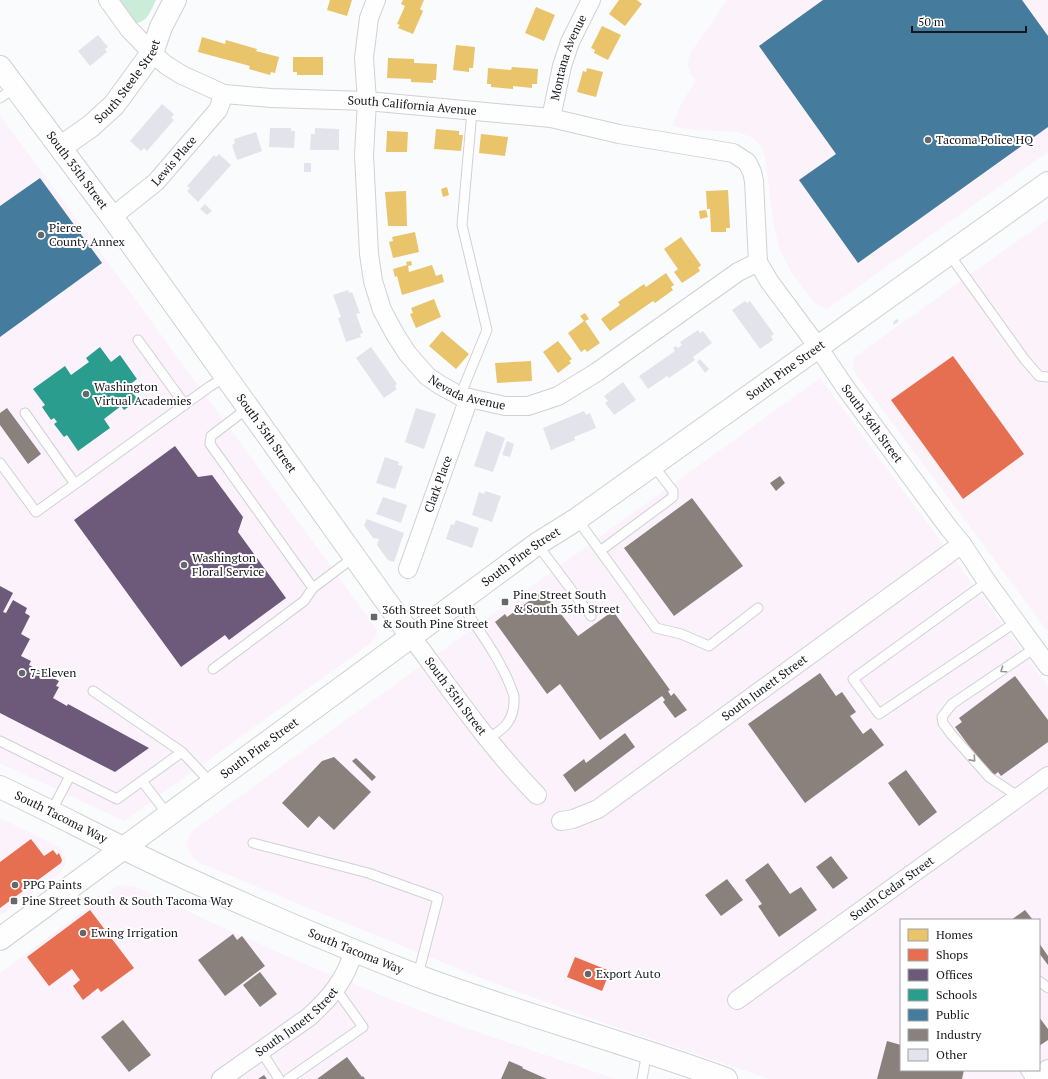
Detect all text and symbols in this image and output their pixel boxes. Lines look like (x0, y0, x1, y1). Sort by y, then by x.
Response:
scale bar (912, 8, 1026, 34)
street label: Montana Avenue (547, 12, 589, 102)
text: 50 m (918, 14, 945, 29)
street label: South Steele Street (91, 37, 163, 126)
street label: South California Avenue (347, 92, 477, 118)
street label: South 35th Street (44, 128, 112, 213)
street label: Lewis Place (148, 132, 199, 189)
place label: Tacoma Police HQ (936, 132, 1034, 147)
marker: Tacoma Police HQ (923, 135, 933, 145)
place label: Pierce County Annex (49, 220, 126, 249)
marker: Pierce County Annex (36, 230, 46, 240)
street label: South Pine Street (743, 336, 828, 403)
street label: Nevada Avenue (426, 371, 507, 413)
place label: Washington Virtual Academies (94, 379, 191, 408)
street label: South 36th Street (839, 381, 907, 466)
marker: Washington Virtual Academies (81, 389, 91, 399)
street label: South 35th Street (233, 391, 300, 476)
street label: Clark Place (421, 454, 455, 515)
street label: South Pine Street (478, 523, 563, 590)
place label: Washington Floral Service (192, 550, 264, 579)
marker: Washington Floral Service (179, 560, 189, 570)
place label: Pine Street South & South 35th Street (513, 587, 620, 616)
marker: Pine Street South & South 35th Street (500, 597, 510, 607)
place label: 36th Street South & South Pine Street (382, 602, 489, 631)
marker: 36th Street South & South Pine Street (369, 612, 379, 622)
street label: South Junett Street (718, 651, 810, 724)
street label: South 35th Street (422, 654, 490, 738)
place label: 7-Eleven (30, 665, 76, 680)
one-way arrow (1000, 665, 1007, 672)
marker: 7-Eleven (17, 668, 27, 678)
street label: South Pine Street (217, 714, 302, 781)
one-way arrow (968, 754, 975, 762)
street label: South Tacoma Way (13, 787, 111, 846)
street label: South Cedar Street (847, 852, 937, 923)
place label: PPG Paints (23, 877, 82, 892)
marker: PPG Paints (10, 880, 20, 890)
place label: Pine Street South & South Tacoma Way (22, 893, 234, 908)
marker: Pine Street South & South Tacoma Way (9, 896, 19, 906)
legend (900, 919, 1040, 1071)
place label: Ewing Irrigation (91, 925, 178, 940)
street label: South Tacoma Way (306, 925, 407, 977)
text: Homes (936, 927, 973, 942)
marker: Ewing Irrigation (78, 928, 88, 938)
text: Shops (936, 947, 968, 962)
place label: Export Auto (596, 966, 661, 981)
text: Offices (936, 967, 973, 982)
marker: Export Auto (583, 969, 593, 979)
street label: South Junett Street (252, 984, 341, 1060)
text: Schools (936, 987, 977, 1002)
text: Public (936, 1007, 970, 1022)
text: Industry (936, 1027, 982, 1042)
text: Other (936, 1047, 967, 1062)

